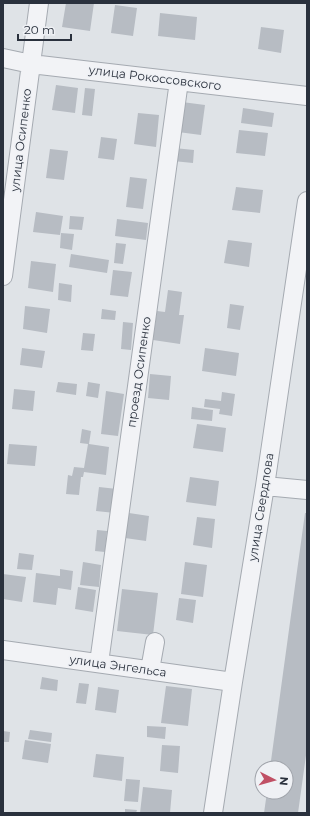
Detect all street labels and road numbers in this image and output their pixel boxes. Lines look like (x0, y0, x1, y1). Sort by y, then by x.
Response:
street label: улица Рокоссовского (87, 62, 223, 93)
street label: улица Осипенко (7, 87, 34, 193)
street label: проезд Осипенко (123, 315, 154, 428)
street label: улица Свердлова (244, 452, 276, 563)
street label: улица Энгельса (68, 651, 168, 680)

